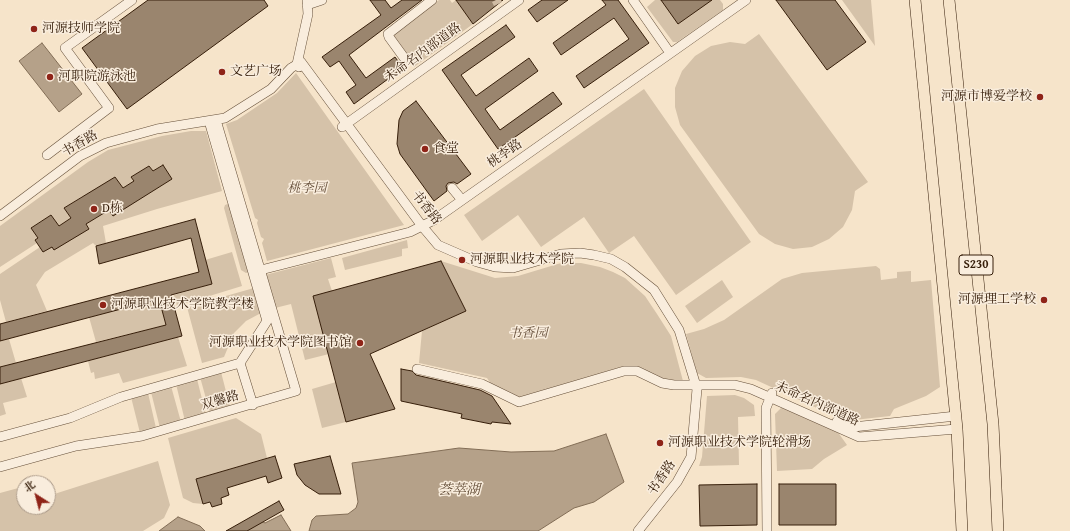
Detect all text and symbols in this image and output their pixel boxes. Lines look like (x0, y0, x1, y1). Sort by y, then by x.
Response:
street label: 未命名内部道路 (382, 20, 464, 86)
place label: 河源技师学院 (42, 21, 120, 37)
marker: 河源技师学院 (29, 24, 39, 34)
place label: 文艺广场 (230, 64, 282, 80)
marker: 文艺广场 (217, 67, 227, 77)
place label: 河职院游泳池 (58, 69, 136, 85)
marker: 河职院游泳池 (45, 72, 55, 82)
place label: 河源市博爱学校 (941, 89, 1032, 105)
marker: 河源市博爱学校 (1035, 92, 1045, 102)
street label: 书香路 (59, 127, 101, 161)
street label: 桃李路 (485, 136, 525, 172)
place label: 食堂 (433, 141, 459, 157)
marker: 食堂 (420, 144, 430, 154)
park label: 桃李园 (288, 181, 326, 197)
street label: 书香路 (408, 188, 444, 228)
place label: D栋 (102, 201, 123, 217)
marker: D栋 (89, 204, 99, 214)
place label: 河源职业技术学院 (470, 252, 574, 268)
marker: 河源职业技术学院 (457, 255, 467, 265)
road number: S230 (959, 255, 993, 275)
place label: 河源理工学校 (958, 292, 1036, 308)
marker: 河源理工学校 (1039, 295, 1049, 305)
place label: 河源职业技术学院教学楼 (111, 297, 254, 313)
marker: 河源职业技术学院教学楼 (98, 300, 108, 310)
park label: 书香园 (509, 326, 547, 342)
place label: 河源职业技术学院图书馆 (209, 335, 352, 351)
marker: 河源职业技术学院图书馆 (355, 338, 365, 348)
street label: 未命名内部道路 (772, 378, 862, 430)
street label: 双馨路 (199, 388, 241, 414)
place label: 河源职业技术学院轮滑场 (668, 435, 811, 451)
marker: 河源职业技术学院轮滑场 (655, 438, 665, 448)
street label: 书香路 (645, 457, 679, 499)
north arrow (16, 475, 56, 515)
text: 北 (20, 476, 39, 496)
water label: 荟萃湖 (438, 482, 480, 498)

